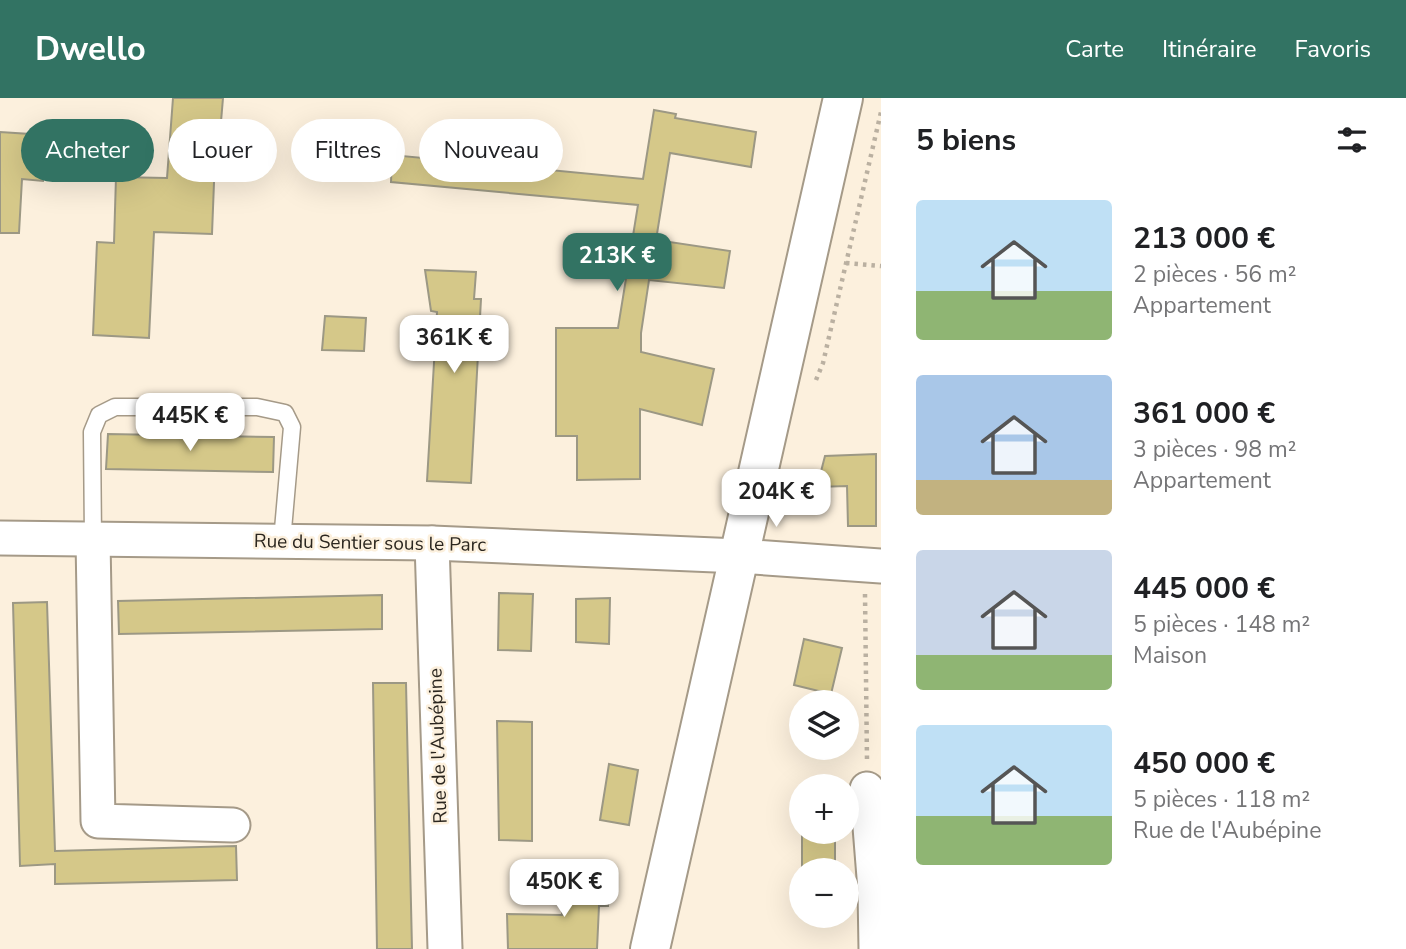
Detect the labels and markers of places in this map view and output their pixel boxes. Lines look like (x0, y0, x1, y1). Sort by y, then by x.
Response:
pin: 213K € (560, 234, 674, 293)
pin: 361K € (397, 316, 511, 375)
pin: 445K € (133, 394, 247, 453)
pin: 204K € (719, 470, 833, 529)
pin: 450K € (507, 860, 621, 919)

